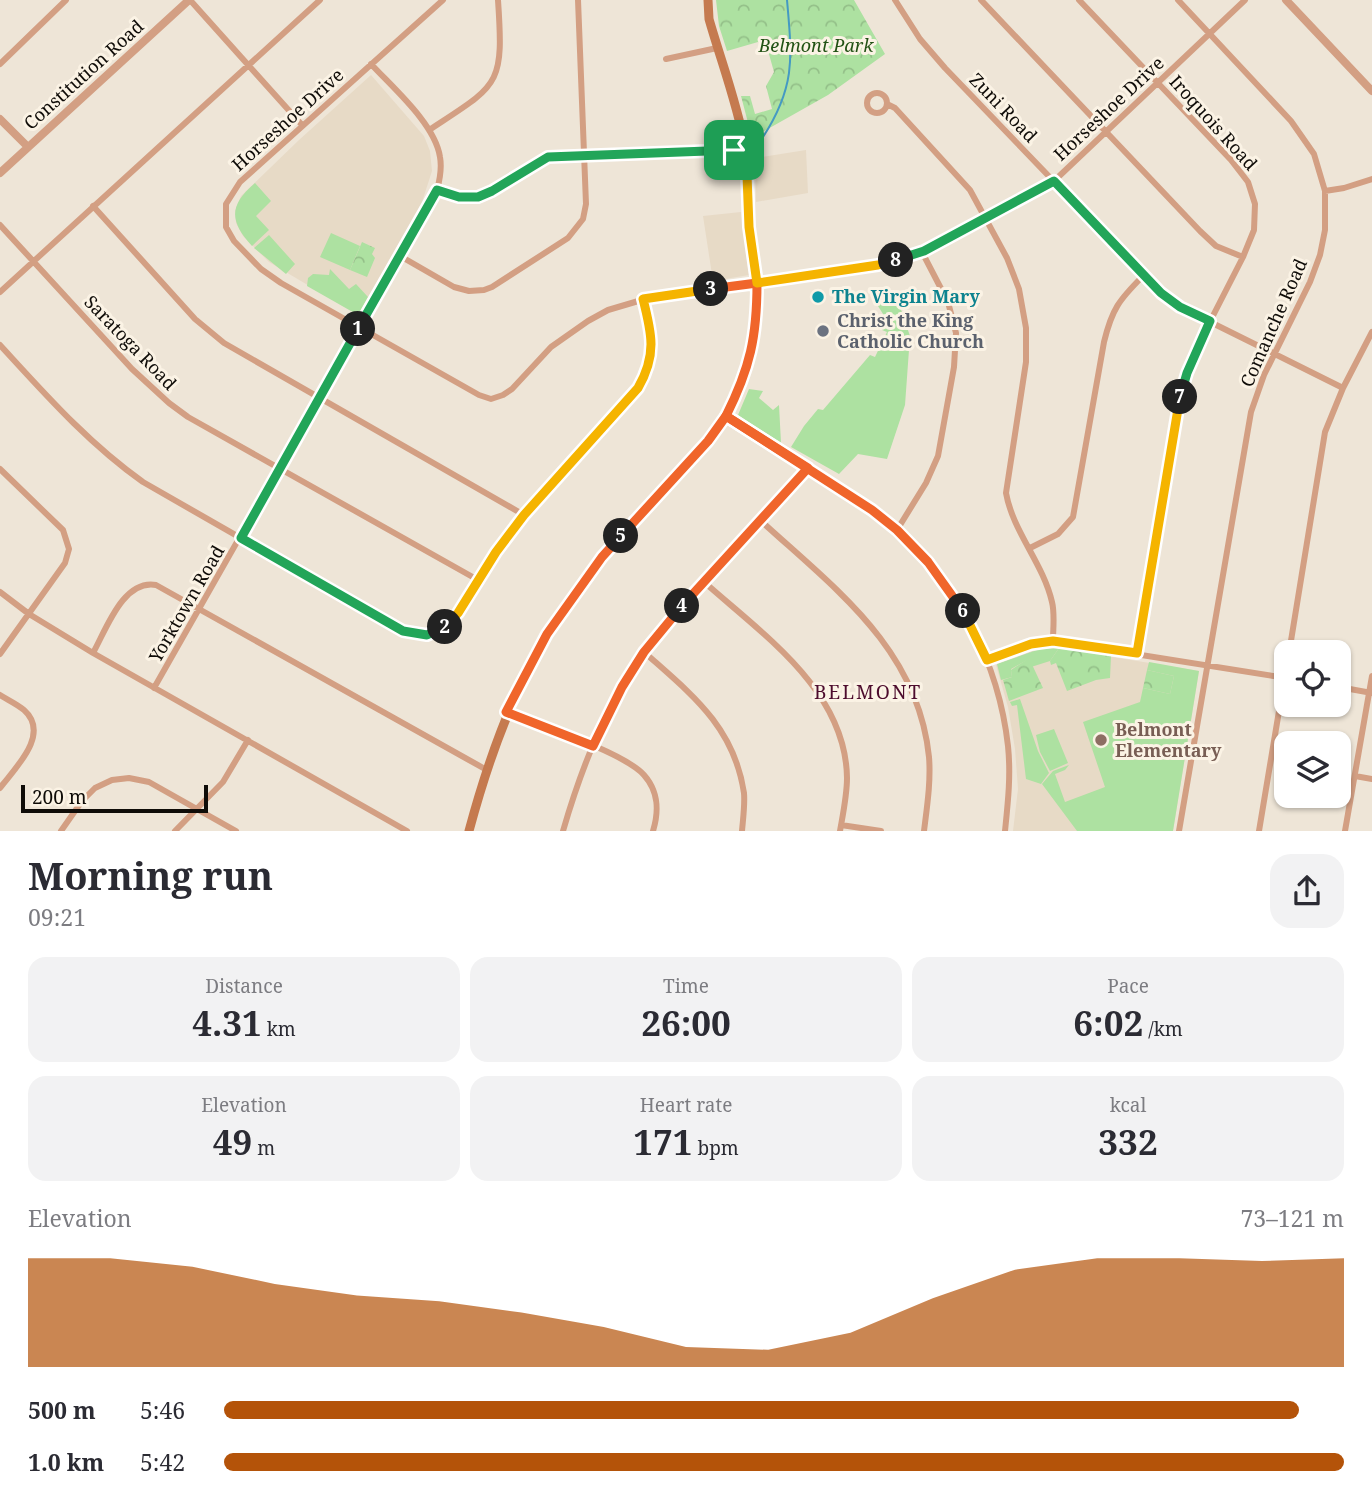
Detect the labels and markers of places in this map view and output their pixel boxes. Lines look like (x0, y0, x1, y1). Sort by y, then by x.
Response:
pin (704, 120, 764, 180)
pin: 8 (878, 243, 914, 278)
pin: 3 (694, 272, 728, 306)
place label: The Virgin Mary (832, 284, 981, 308)
marker: The Virgin Mary (810, 289, 826, 305)
place label: Christ the King Catholic Church (837, 308, 984, 353)
pin: 1 (340, 312, 376, 346)
marker: Christ the King Catholic Church (815, 323, 831, 339)
pin: 7 (1162, 380, 1198, 414)
pin: 5 (604, 518, 638, 554)
pin: 4 (664, 588, 700, 624)
pin: 6 (946, 594, 981, 628)
pin: 2 (428, 610, 462, 644)
place label: Belmont Elementary (1115, 717, 1222, 762)
marker: Belmont Elementary (1093, 732, 1109, 748)

